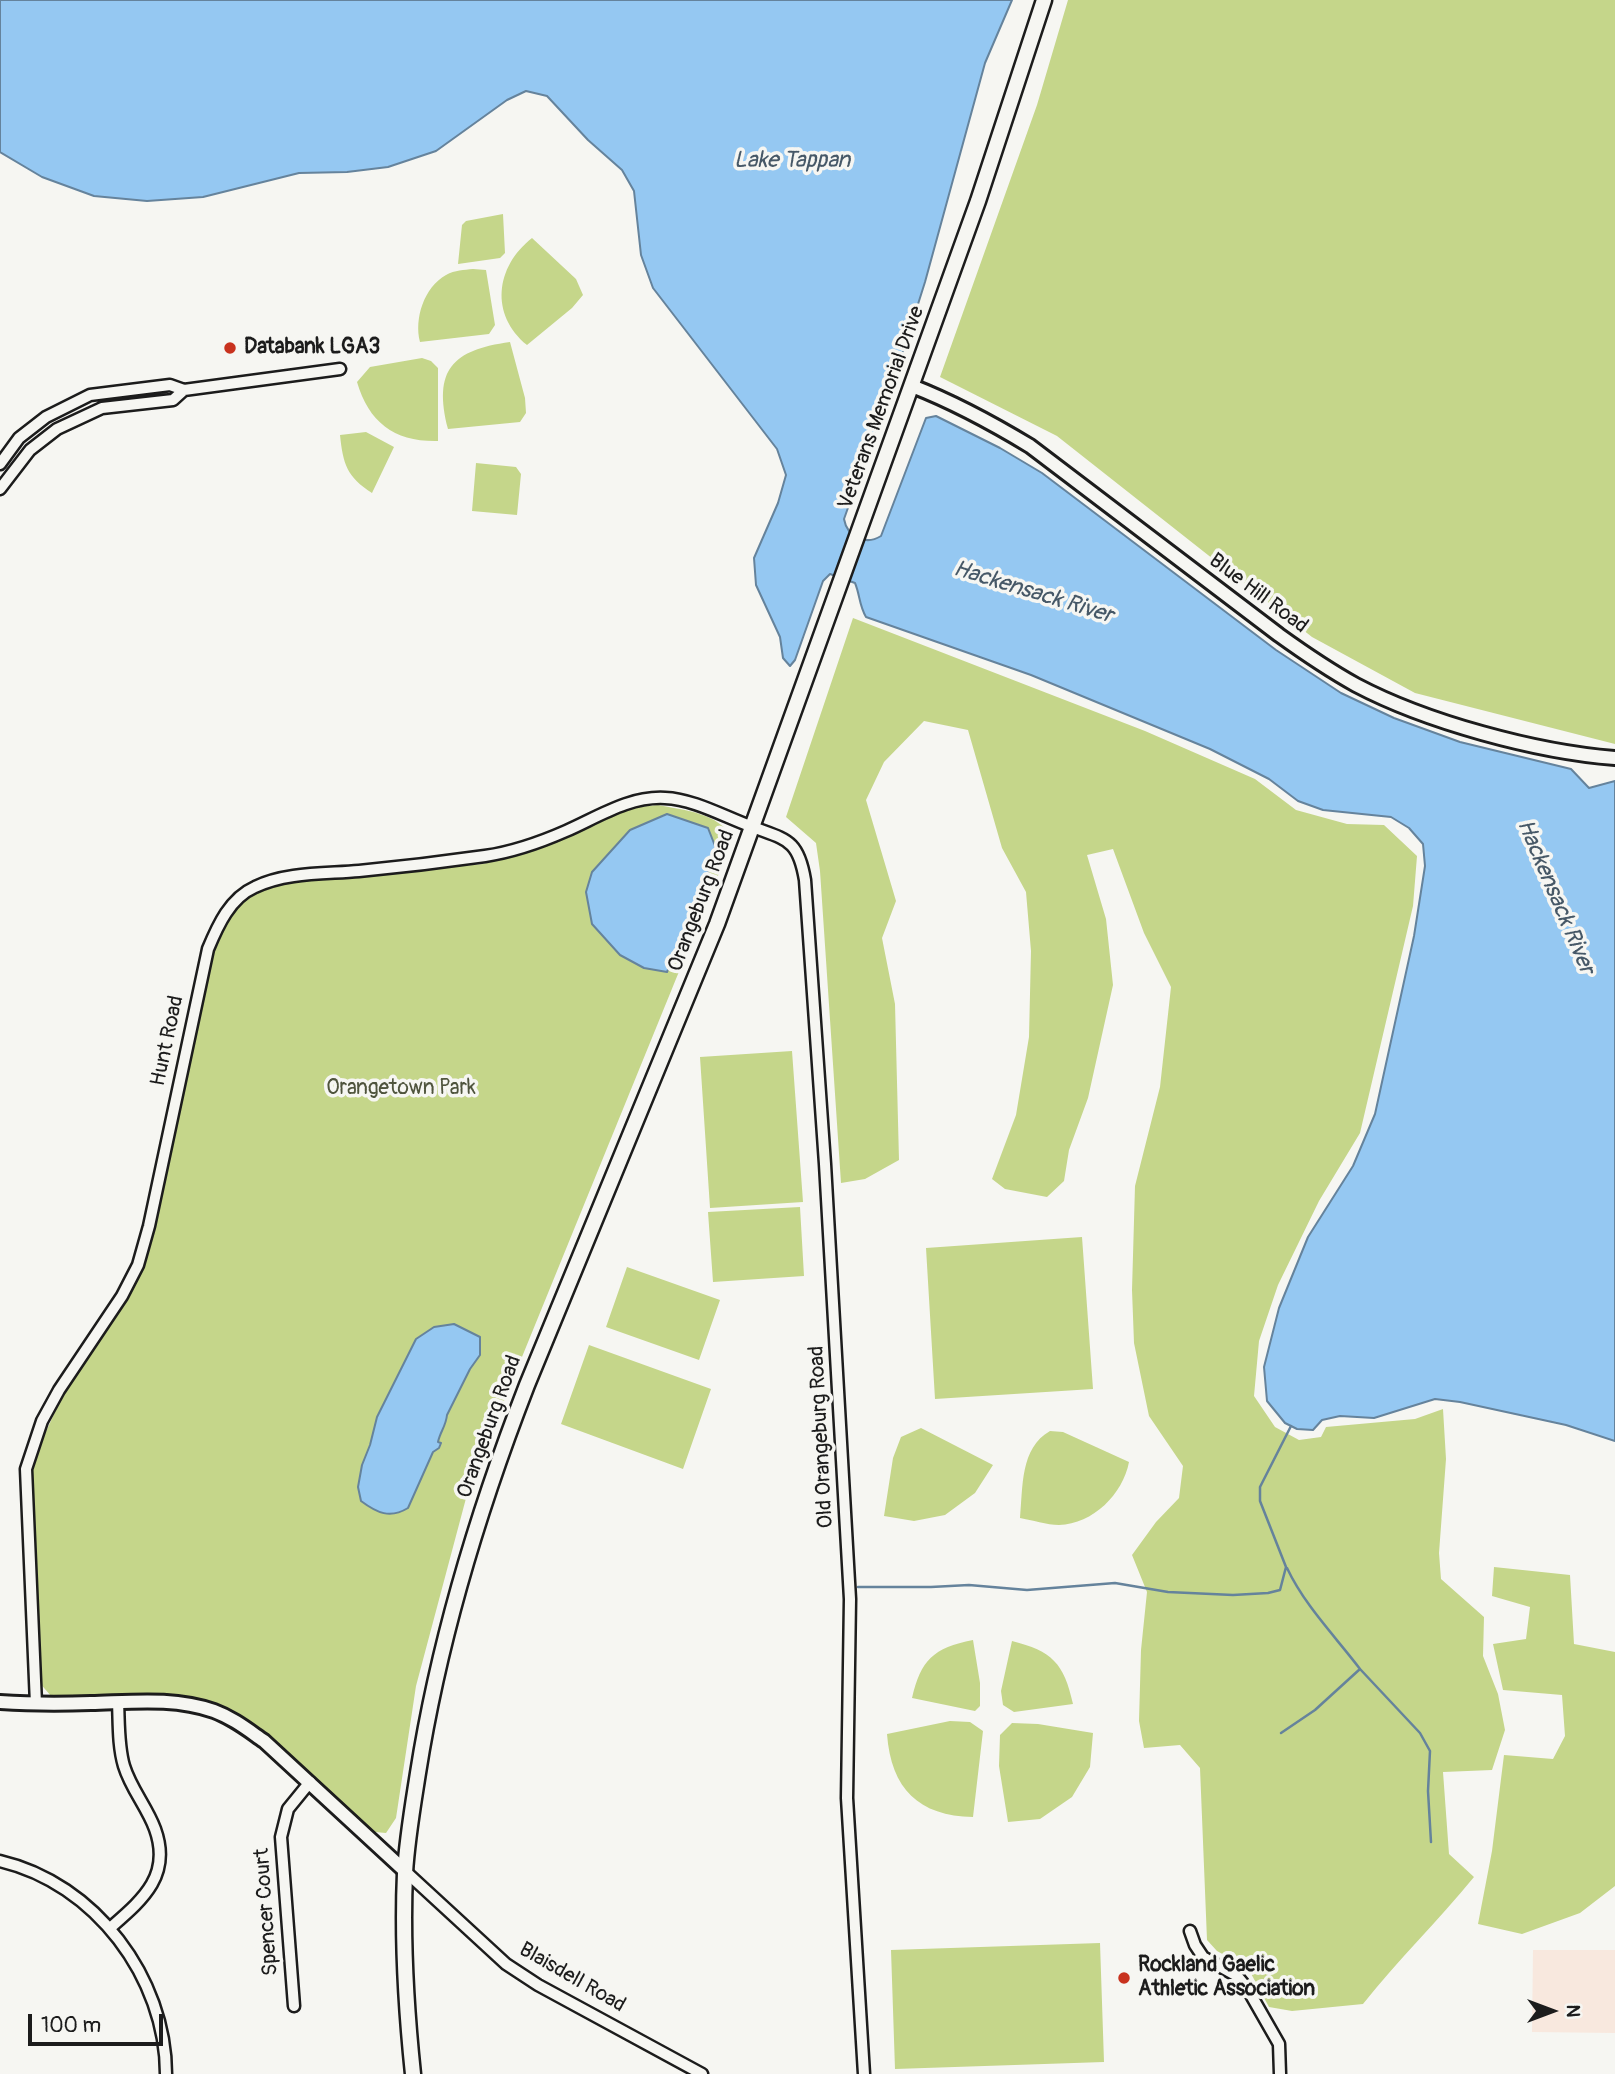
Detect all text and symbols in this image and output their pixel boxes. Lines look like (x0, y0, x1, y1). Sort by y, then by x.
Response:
water label: Lake Tappan (734, 147, 850, 175)
street label: Veterans Memorial Drive (834, 303, 930, 513)
place label: Databank LGA3 (244, 335, 380, 361)
marker: Databank LGA3 (222, 340, 238, 356)
street label: Blue Hill Road (1204, 549, 1312, 639)
water label: Hackensack River (950, 556, 1116, 630)
water label: Hackensack River (1510, 816, 1600, 978)
street label: Orangeburg Road (663, 827, 741, 975)
street label: Hunt Road (146, 993, 190, 1089)
park label: Orangetown Park (326, 1076, 476, 1102)
street label: Old Orangeburg Road (805, 1345, 839, 1529)
street label: Orangeburg Road (453, 1352, 527, 1502)
street label: Spencer Court (250, 1847, 284, 1977)
street label: Blaisdell Road (514, 1937, 630, 2019)
place label: Rockland Gaelic Athletic Association (1138, 1953, 1315, 2003)
marker: Rockland Gaelic Athletic Association (1116, 1970, 1132, 1986)
north arrow (1517, 1976, 1587, 2046)
scale bar (32, 2000, 166, 2044)
text: N (1561, 2005, 1585, 2017)
text: 100 m (41, 2012, 101, 2039)

